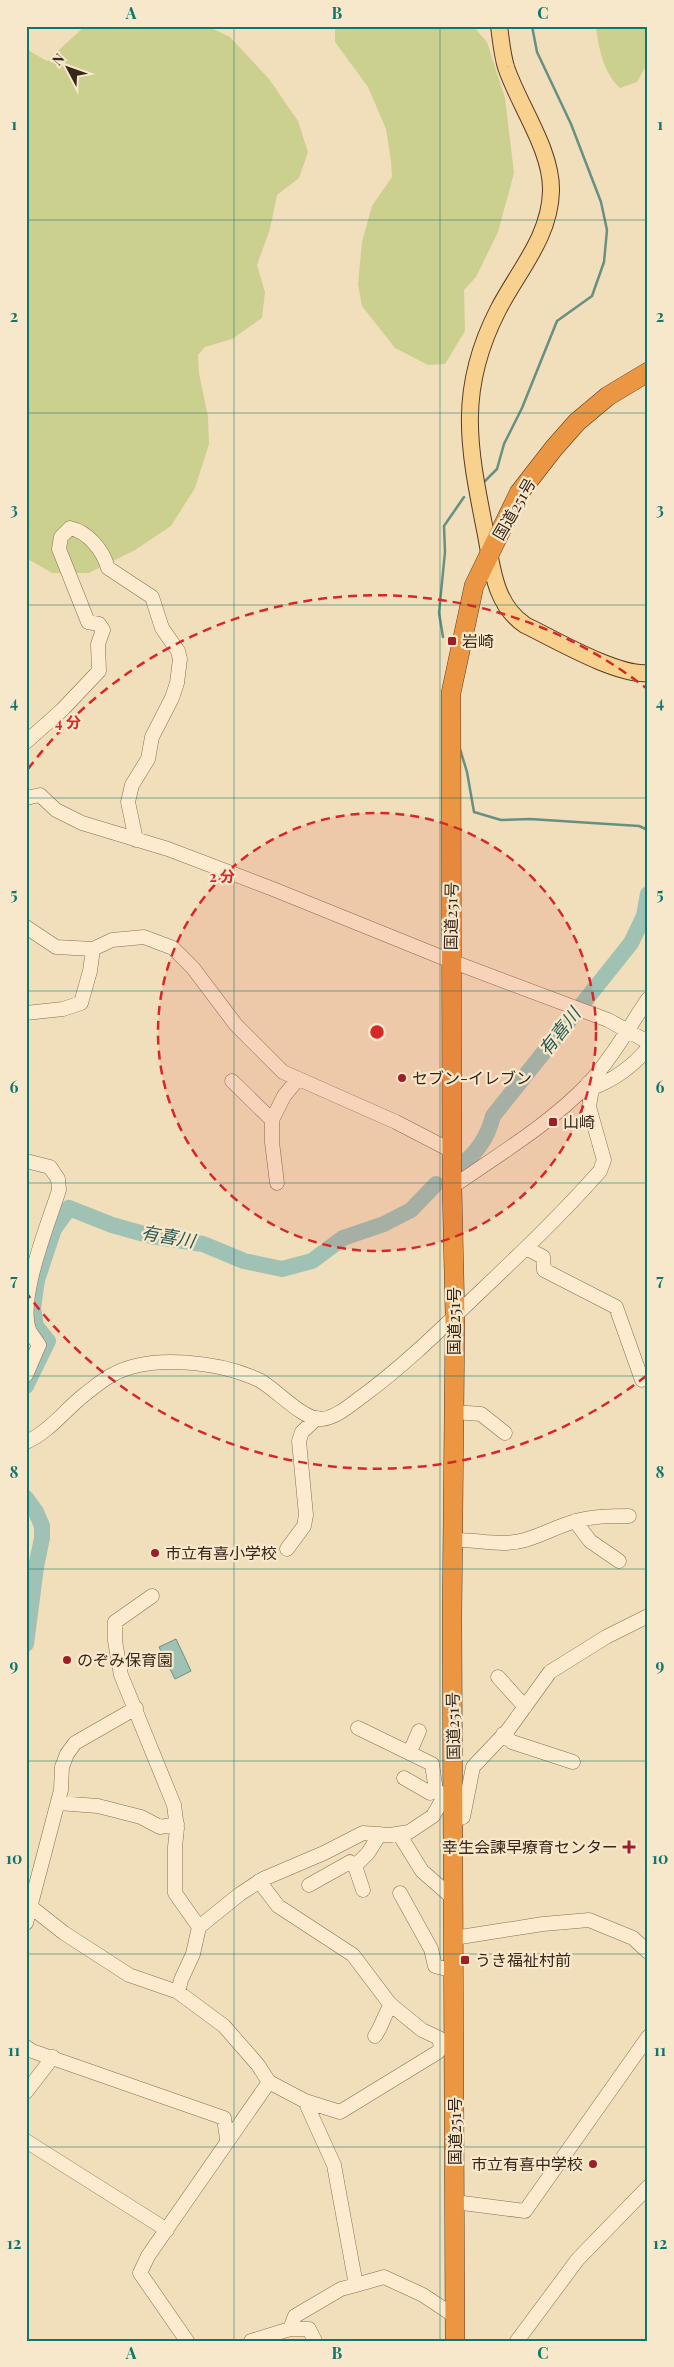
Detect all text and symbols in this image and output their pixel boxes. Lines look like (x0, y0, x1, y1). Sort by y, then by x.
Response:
text: A (125, 2, 137, 23)
text: B (332, 2, 343, 23)
text: C (537, 2, 549, 23)
north arrow (42, 42, 92, 92)
text: N (47, 49, 68, 69)
text: 1 (11, 113, 17, 134)
text: 1 (657, 113, 663, 134)
text: 2 (10, 305, 18, 326)
text: 2 (656, 305, 664, 326)
street label: 国道251号 (487, 474, 540, 544)
text: 3 (10, 498, 18, 519)
text: 3 (656, 498, 664, 519)
place label: 岩崎 (462, 630, 494, 651)
marker: 岩崎 (446, 635, 458, 647)
text: 4 (10, 691, 18, 712)
text: 4 (656, 691, 664, 712)
text: 4 分 (55, 712, 81, 732)
text: 2 分 (209, 866, 235, 886)
street label: 国道251号 (439, 882, 462, 950)
text: 5 (10, 883, 18, 904)
text: 5 (656, 883, 664, 904)
water label: 有喜川 (533, 1001, 587, 1060)
centre of rings (368, 1023, 386, 1041)
place label: セブン-イレブン (412, 1067, 532, 1088)
marker: セブン-イレブン (396, 1072, 408, 1084)
text: 6 (10, 1076, 19, 1097)
text: 6 (656, 1076, 665, 1097)
place label: 山崎 (563, 1111, 595, 1132)
marker: 山崎 (547, 1116, 559, 1128)
water label: 有喜川 (140, 1220, 199, 1253)
text: 7 (10, 1269, 18, 1290)
text: 7 (656, 1269, 664, 1290)
street label: 国道251号 (443, 1287, 464, 1355)
text: 8 (10, 1461, 19, 1482)
text: 8 (656, 1461, 665, 1482)
place label: 市立有喜小学校 (165, 1542, 277, 1563)
marker: 市立有喜小学校 (149, 1547, 161, 1559)
place label: のぞみ保育園 (77, 1649, 173, 1670)
text: 9 (10, 1654, 19, 1675)
marker: のぞみ保育園 (61, 1654, 73, 1666)
text: 9 (656, 1654, 665, 1675)
street label: 国道251号 (441, 1692, 464, 1760)
place label: 幸生会諫早療育センター (442, 1836, 618, 1857)
marker: 幸生会諫早療育センター (622, 1840, 636, 1854)
text: 10 (6, 1847, 22, 1868)
text: 10 (652, 1847, 668, 1868)
place label: うき福祉村前 (475, 1949, 571, 1970)
marker: うき福祉村前 (459, 1954, 471, 1966)
text: 11 (8, 2039, 20, 2060)
text: 11 (654, 2039, 666, 2060)
street label: 国道251号 (444, 2097, 465, 2165)
place label: 市立有喜中学校 (471, 2153, 583, 2174)
marker: 市立有喜中学校 (587, 2158, 599, 2170)
text: 12 (7, 2232, 21, 2253)
text: 12 (653, 2232, 667, 2253)
text: A (125, 2342, 137, 2363)
text: B (332, 2342, 343, 2363)
text: C (537, 2342, 549, 2363)

